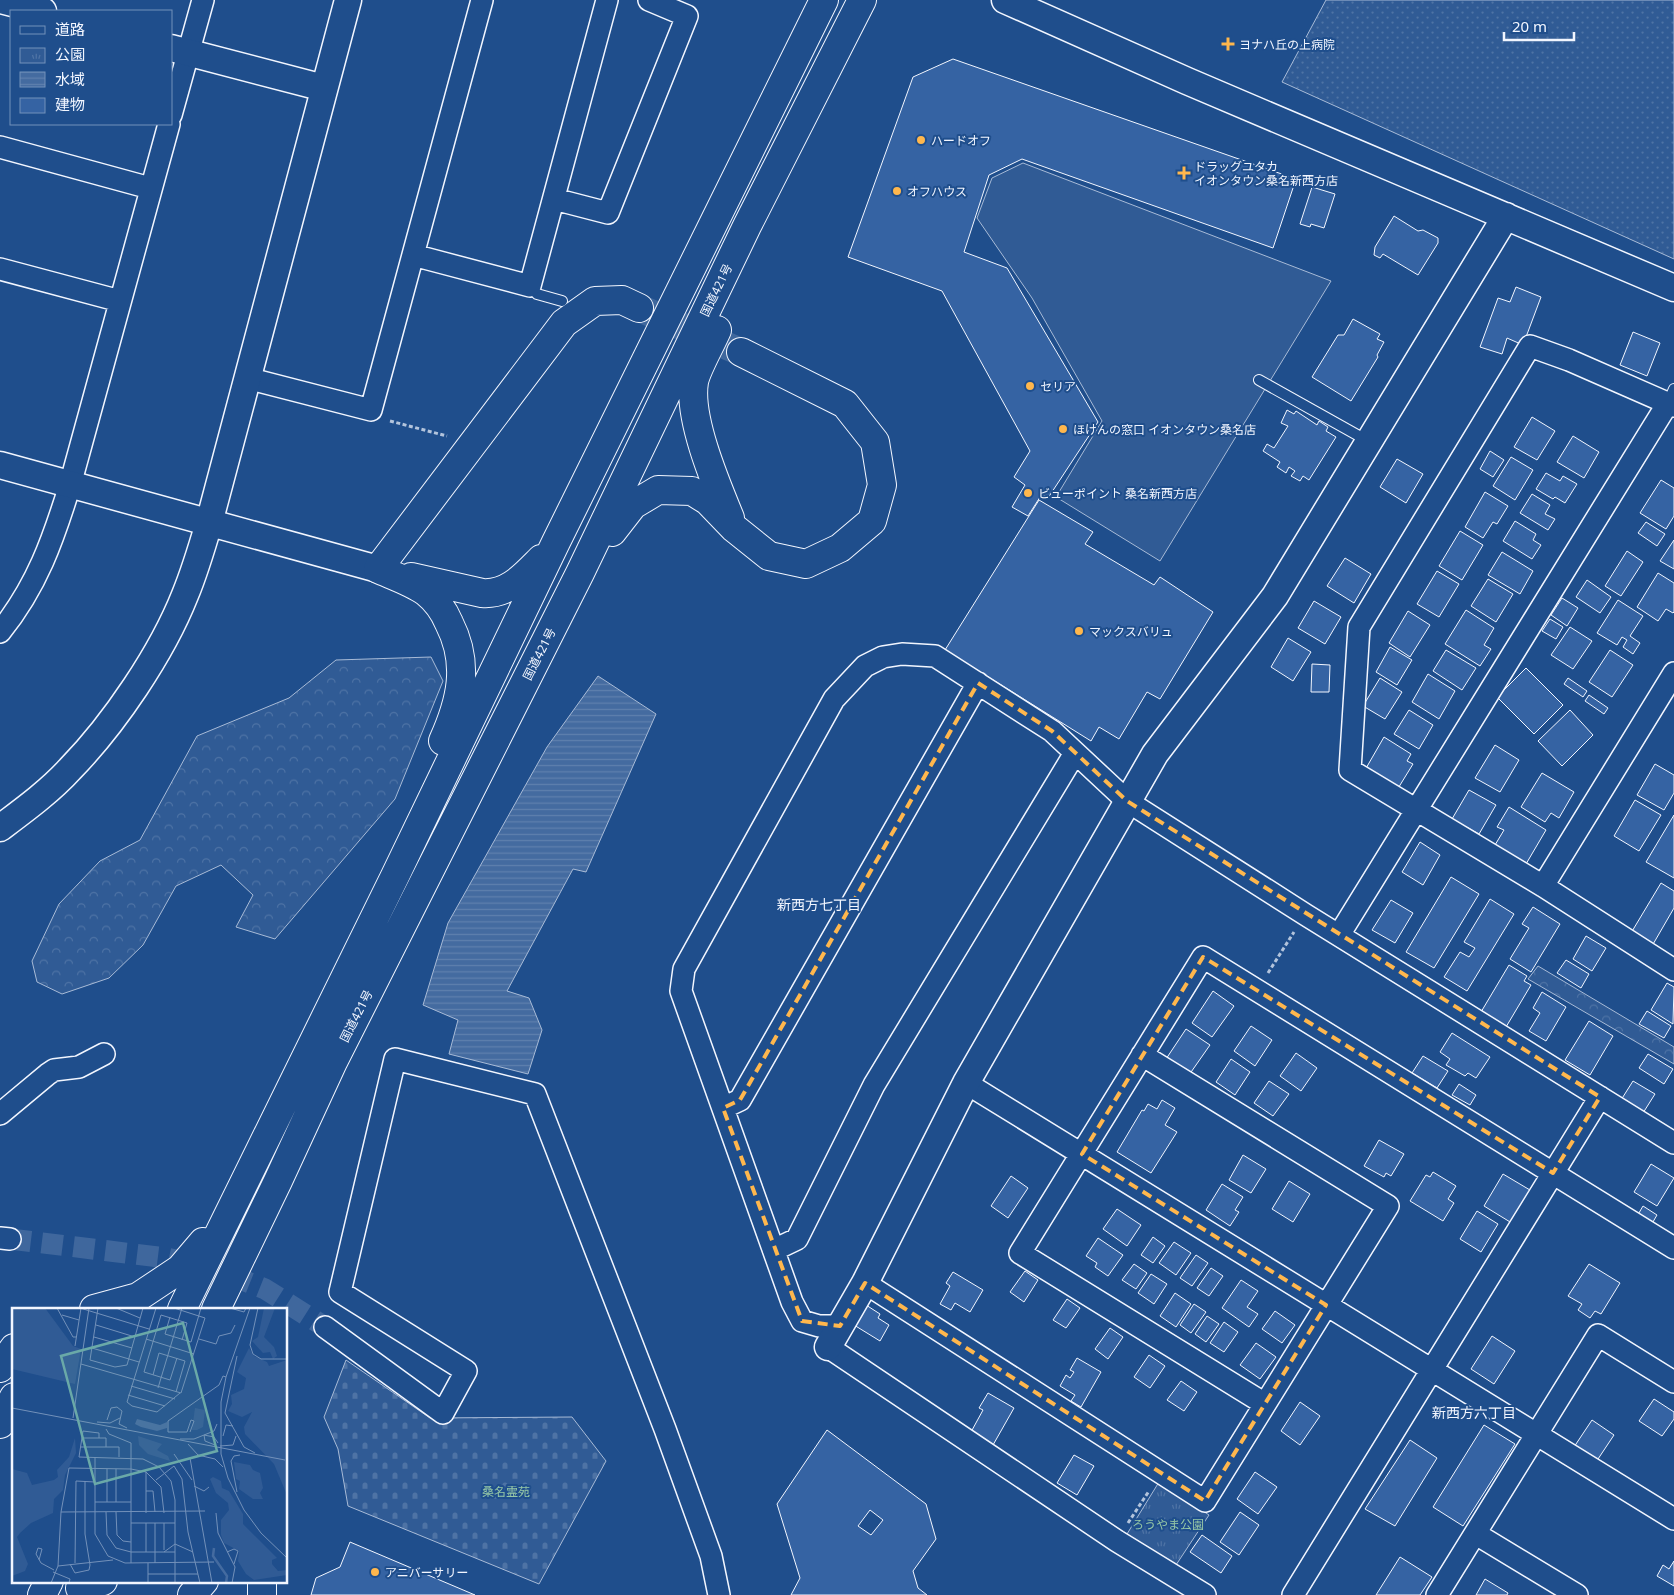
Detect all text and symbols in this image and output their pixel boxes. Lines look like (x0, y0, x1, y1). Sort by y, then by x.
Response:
legend (10, 10, 172, 125)
scale bar (1504, 10, 1574, 42)
text: 20 m (1512, 16, 1547, 36)
text: 道路 (55, 19, 85, 39)
place label: ヨナハ丘の上病院 (1239, 36, 1335, 53)
marker: ヨナハ丘の上病院 (1221, 37, 1235, 51)
text: 公園 (55, 44, 85, 64)
text: 水域 (55, 69, 85, 89)
text: 建物 (55, 94, 85, 114)
place label: ハードオフ (931, 132, 991, 149)
marker: ハードオフ (915, 134, 927, 146)
place label: ドラッグユタカ イオンタウン桑名新西方店 (1194, 158, 1338, 189)
marker: ドラッグユタカ イオンタウン桑名新西方店 (1178, 167, 1190, 179)
place label: オフハウス (907, 183, 967, 200)
marker: オフハウス (891, 185, 903, 197)
street label: 国道421号 (696, 261, 736, 319)
place label: セリア (1040, 378, 1076, 395)
marker: セリア (1024, 380, 1036, 392)
place label: ほけんの窓口 イオンタウン桑名店 (1073, 421, 1256, 438)
marker: ほけんの窓口 イオンタウン桑名店 (1057, 423, 1069, 435)
place label: ビューポイント 桑名新西方店 (1038, 485, 1197, 502)
marker: ビューポイント 桑名新西方店 (1022, 487, 1034, 499)
place label: マックスバリュ (1089, 623, 1173, 640)
street label: 国道421号 (519, 625, 559, 683)
marker: マックスバリュ (1073, 625, 1085, 637)
district label: 新西方七丁目 (777, 895, 861, 914)
street label: 国道421号 (336, 987, 376, 1045)
inset map (12, 1308, 288, 1582)
district label: 新西方六丁目 (1432, 1403, 1516, 1422)
park label: 桑名霊苑 (482, 1483, 530, 1500)
park label: ろうやま公園 (1132, 1516, 1204, 1533)
place label: アニバーサリー (385, 1564, 469, 1581)
marker: アニバーサリー (369, 1566, 381, 1578)

